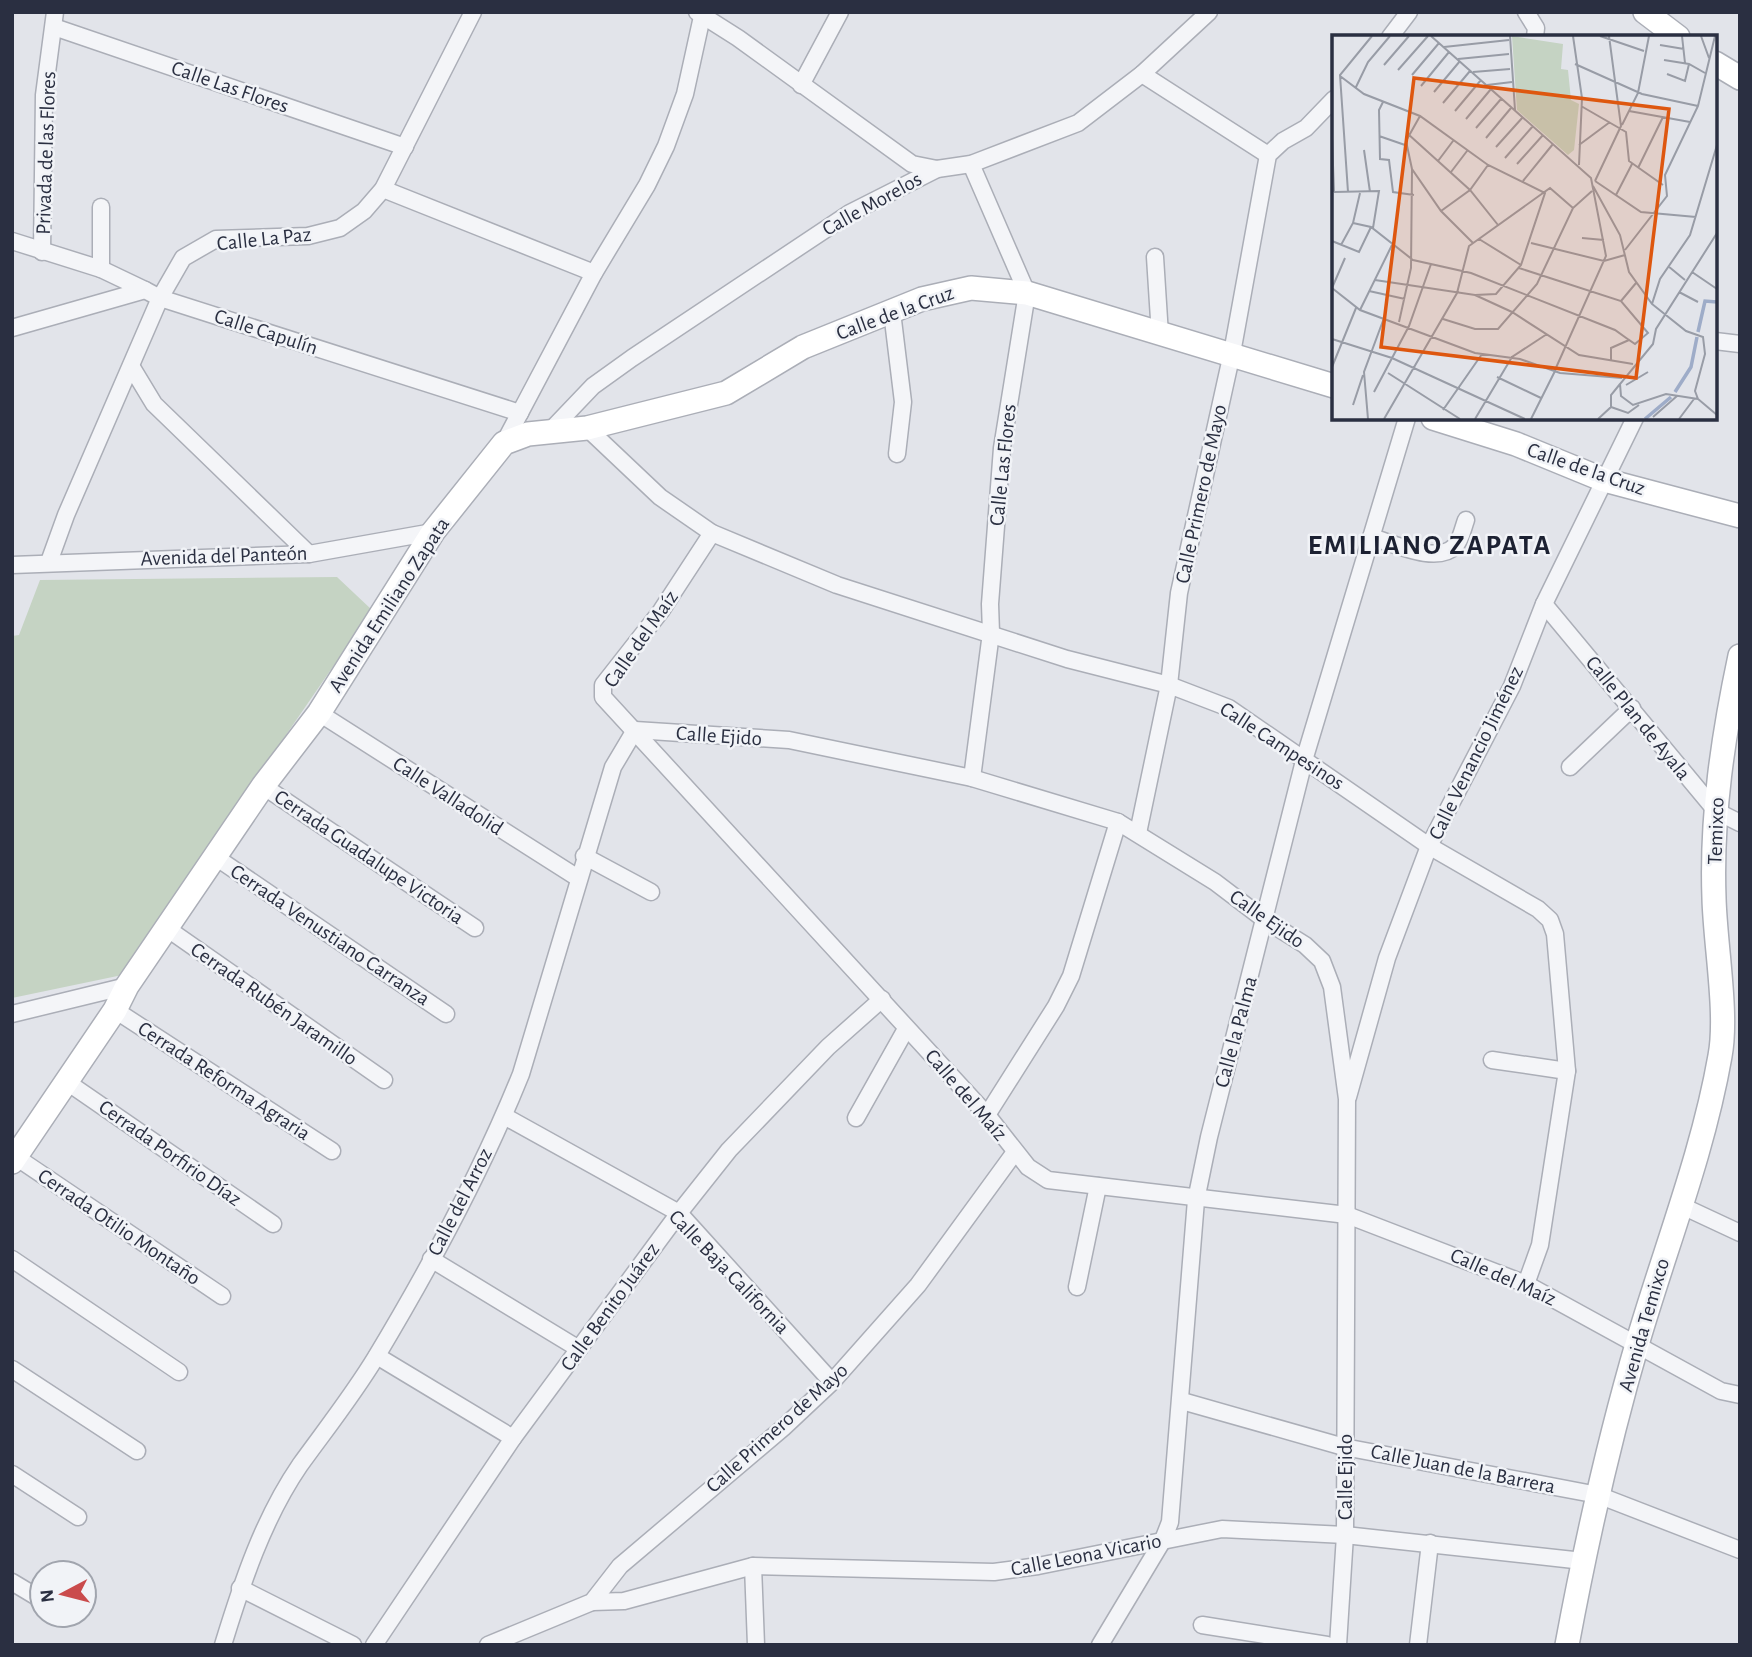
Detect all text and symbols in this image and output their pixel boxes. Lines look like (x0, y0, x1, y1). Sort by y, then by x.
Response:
inset map (1332, 35, 1717, 420)
street label: Calle Las Flores (169, 57, 291, 117)
street label: Privada de las Flores (33, 71, 59, 235)
street label: Calle Morelos (819, 168, 925, 240)
street label: Calle La Paz (216, 224, 312, 254)
street label: Calle de la Cruz (834, 282, 956, 344)
street label: Calle Capulín (212, 305, 320, 359)
street label: Calle Las Flores (986, 403, 1020, 527)
street label: Calle Primero de Mayo (1172, 403, 1230, 585)
street label: Calle de la Cruz (1524, 439, 1648, 499)
street label: Avenida Emiliano Zapata (325, 514, 453, 696)
district label: EMILIANO ZAPATA (1308, 532, 1552, 560)
street label: Avenida del Panteón (140, 543, 308, 569)
street label: Calle del Maíz (600, 587, 682, 691)
street label: Calle Plan de Ayala (1582, 652, 1694, 784)
street label: Calle Venancio Jiménez (1425, 663, 1527, 843)
street label: Calle Campesinos (1216, 698, 1348, 794)
street label: Calle Ejido (675, 723, 763, 749)
street label: Calle Valladolid (389, 753, 507, 839)
street label: Cerrada Guadalupe Victoria (271, 786, 468, 928)
street label: Temixco (1704, 797, 1728, 865)
street label: Cerrada Venustiano Carranza (227, 860, 434, 1010)
street label: Calle Ejido (1226, 886, 1308, 952)
street label: Cerrada Rubén Jaramillo (187, 939, 361, 1069)
street label: Calle la Palma (1211, 974, 1261, 1090)
street label: Cerrada Reforma Agraria (134, 1018, 314, 1145)
street label: Calle del Maíz (921, 1045, 1011, 1145)
street label: Cerrada Porfirio Díaz (95, 1096, 245, 1210)
street label: Calle del Arroz (424, 1145, 496, 1259)
street label: Cerrada Otilio Montaño (34, 1165, 204, 1289)
street label: Calle Baja California (665, 1206, 793, 1338)
street label: Calle Benito Juárez (557, 1239, 663, 1375)
street label: Calle del Maíz (1447, 1244, 1559, 1310)
street label: Avenida Temixco (1615, 1256, 1673, 1394)
street label: Calle Primero de Mayo (702, 1359, 852, 1497)
street label: Calle Ejido (1335, 1434, 1356, 1520)
street label: Calle Juan de la Barrera (1369, 1441, 1557, 1497)
street label: Calle Leona Vicario (1009, 1530, 1163, 1580)
north arrow (28, 1559, 98, 1629)
text: N (37, 1588, 58, 1604)

